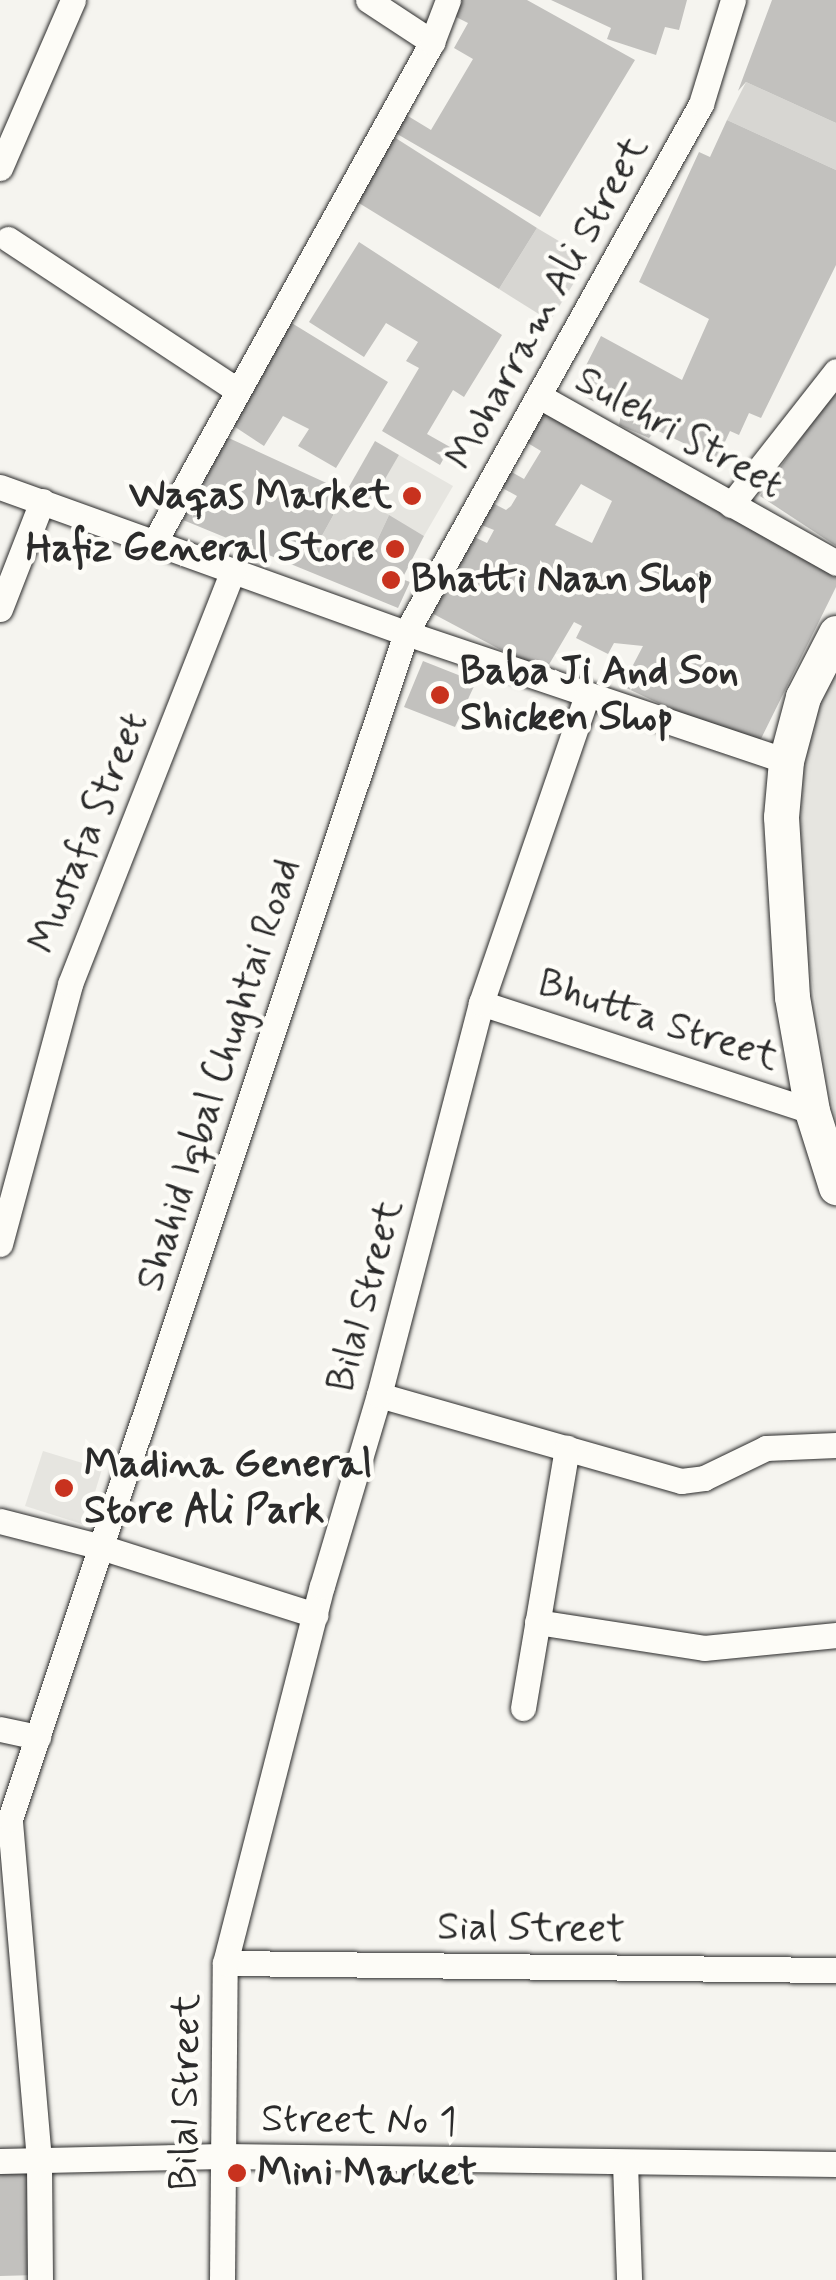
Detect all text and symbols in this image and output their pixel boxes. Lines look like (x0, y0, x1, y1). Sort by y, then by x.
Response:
street label: Moharram Ali Street (436, 128, 660, 478)
street label: Sulehri Street (564, 354, 794, 512)
place label: Waqas Market (133, 472, 392, 520)
marker: Waqas Market (401, 485, 423, 507)
place label: Hafiz General Store (39, 525, 375, 573)
marker: Hafiz General Store (384, 538, 406, 560)
place label: Bhatti Naan Shop (411, 556, 710, 604)
marker: Bhatti Naan Shop (380, 569, 402, 591)
place label: Baba Ji And Son Shicken Shop (460, 648, 742, 742)
marker: Baba Ji And Son Shicken Shop (429, 684, 451, 706)
street label: Mustafa Street (18, 702, 160, 964)
street label: Shahid Iqbal Chughtai Road (124, 846, 314, 1304)
street label: Bhutta Street (532, 960, 784, 1082)
street label: Bilal Street (317, 1195, 415, 1397)
place label: Madina General Store Ali Park (84, 1441, 372, 1535)
marker: Madina General Store Ali Park (53, 1477, 75, 1499)
street label: Sial Street (438, 1903, 624, 1955)
street label: Bilal Street (160, 1993, 212, 2191)
street label: Street No 1 (260, 2095, 458, 2147)
place label: Mini Market (257, 2149, 477, 2197)
marker: Mini Market (226, 2162, 248, 2184)

